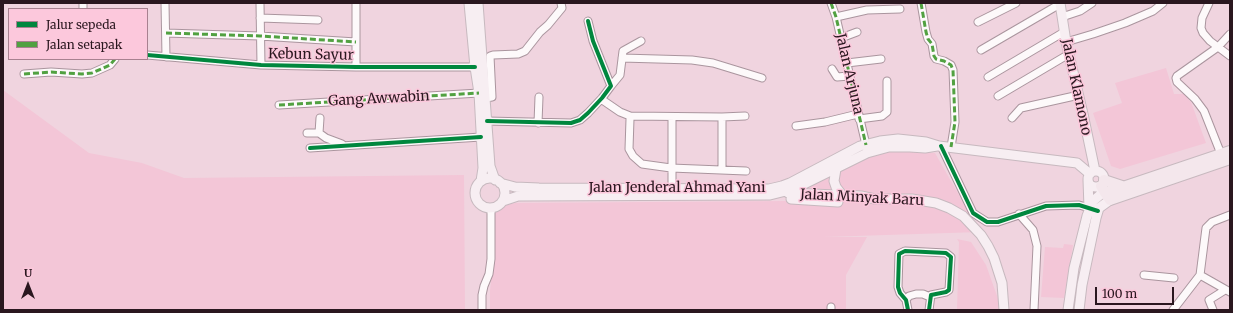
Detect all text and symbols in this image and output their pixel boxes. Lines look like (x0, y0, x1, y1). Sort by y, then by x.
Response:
legend (8, 8, 148, 60)
text: Jalur sepeda (46, 17, 116, 32)
street label: Jalan Arjuna (832, 32, 866, 116)
text: Jalan setapak (46, 37, 122, 52)
street label: Jalan Klamono (1058, 37, 1094, 137)
street label: Kebun Sayur (268, 46, 354, 64)
street label: Gang Awwabin (328, 88, 430, 110)
street label: Jalan Jenderal Ahmad Yani (588, 180, 766, 196)
street label: Jalan Minyak Baru (800, 186, 924, 210)
north arrow (8, 265, 48, 305)
text: U (24, 266, 32, 280)
scale bar (1097, 279, 1176, 305)
text: 100 m (1102, 286, 1137, 301)

